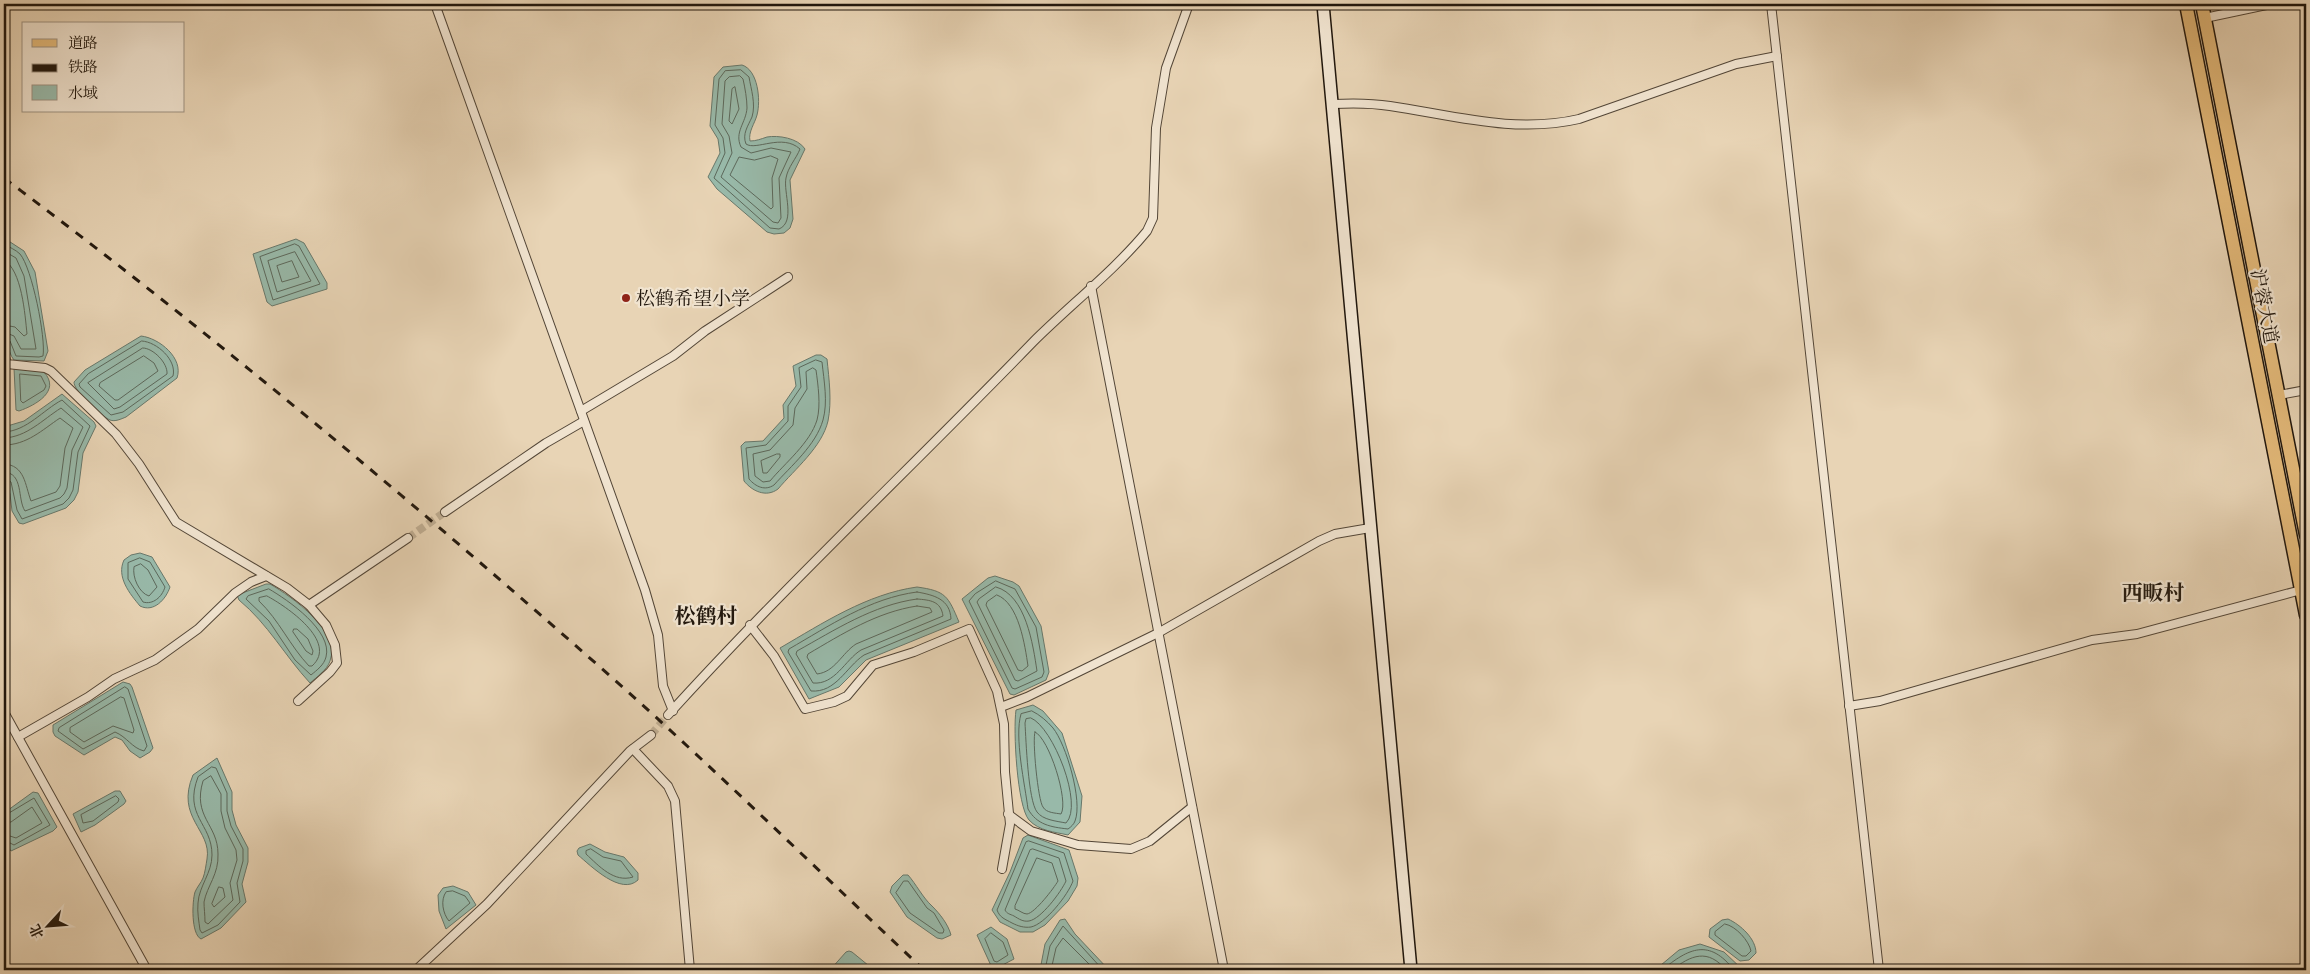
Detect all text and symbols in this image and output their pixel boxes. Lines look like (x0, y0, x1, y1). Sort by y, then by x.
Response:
legend (22, 22, 185, 112)
text: 道路 (68, 34, 98, 52)
text: 铁路 (68, 58, 98, 76)
text: 水域 (68, 84, 98, 102)
street label: 沪蓉大道 (2246, 267, 2283, 346)
place label: 松鹤希望小学 (636, 287, 750, 310)
marker: 松鹤希望小学 (620, 292, 632, 304)
district label: 西畈村 (2122, 580, 2185, 606)
district label: 松鹤村 (675, 603, 738, 629)
north arrow (22, 902, 72, 952)
text: 北 (26, 921, 47, 941)

